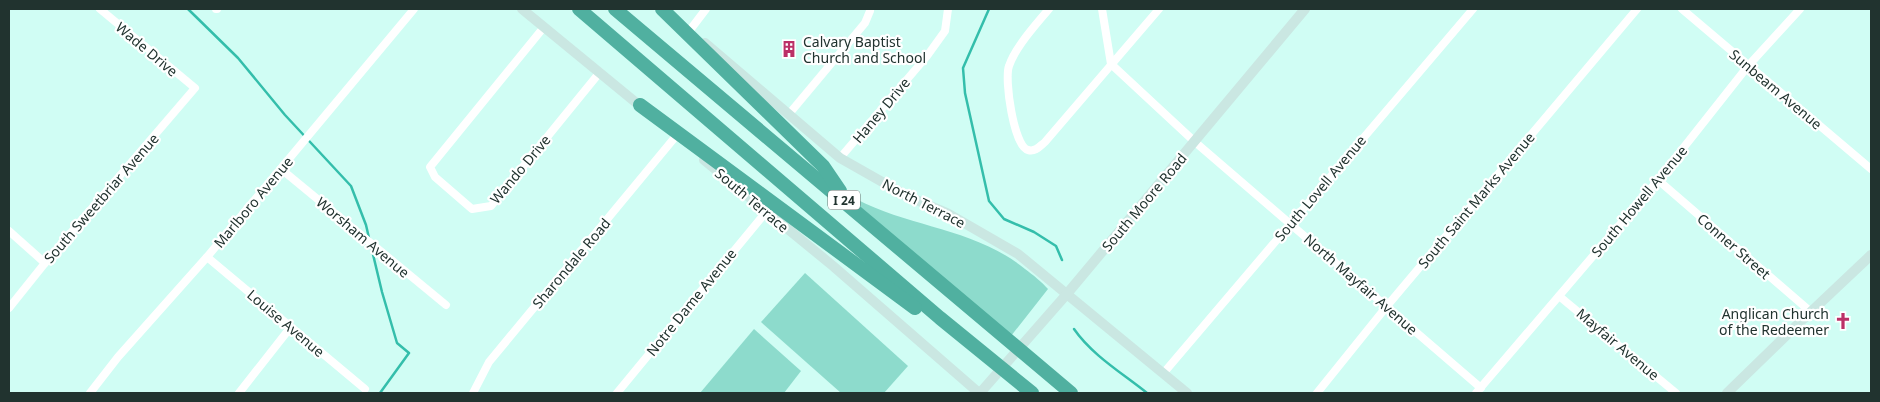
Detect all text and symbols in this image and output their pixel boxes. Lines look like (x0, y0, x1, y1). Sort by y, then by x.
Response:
street label: Wade Drive (112, 17, 182, 81)
place label: Calvary Baptist Church and School (803, 32, 926, 67)
building icon: Calvary Baptist Church and School (779, 39, 799, 59)
street label: Sunbeam Avenue (1726, 45, 1826, 133)
street label: Haney Drive (848, 73, 914, 147)
street label: South Saint Marks Avenue (1413, 128, 1539, 272)
street label: South Sweetbriar Avenue (39, 129, 163, 267)
street label: Wando Drive (486, 130, 555, 208)
street label: South Lovell Avenue (1270, 131, 1370, 245)
street label: South Howell Avenue (1587, 141, 1691, 261)
street label: South Moore Road (1097, 149, 1191, 255)
street label: Marlboro Avenue (209, 152, 297, 252)
street label: South Terrace (711, 164, 793, 236)
street label: North Terrace (879, 174, 969, 232)
road number: I 24 (828, 190, 860, 210)
street label: Worsham Avenue (312, 192, 414, 282)
street label: Conner Street (1693, 209, 1775, 283)
street label: Sharondale Road (528, 214, 614, 312)
street label: North Mayfair Avenue (1300, 229, 1422, 339)
street label: Notre Dame Avenue (642, 244, 740, 360)
street label: Louise Avenue (243, 285, 329, 361)
street label: Mayfair Avenue (1573, 304, 1663, 384)
place label: Anglican Church of the Redeemer (1719, 304, 1829, 339)
church icon: Anglican Church of the Redeemer (1833, 311, 1853, 331)

